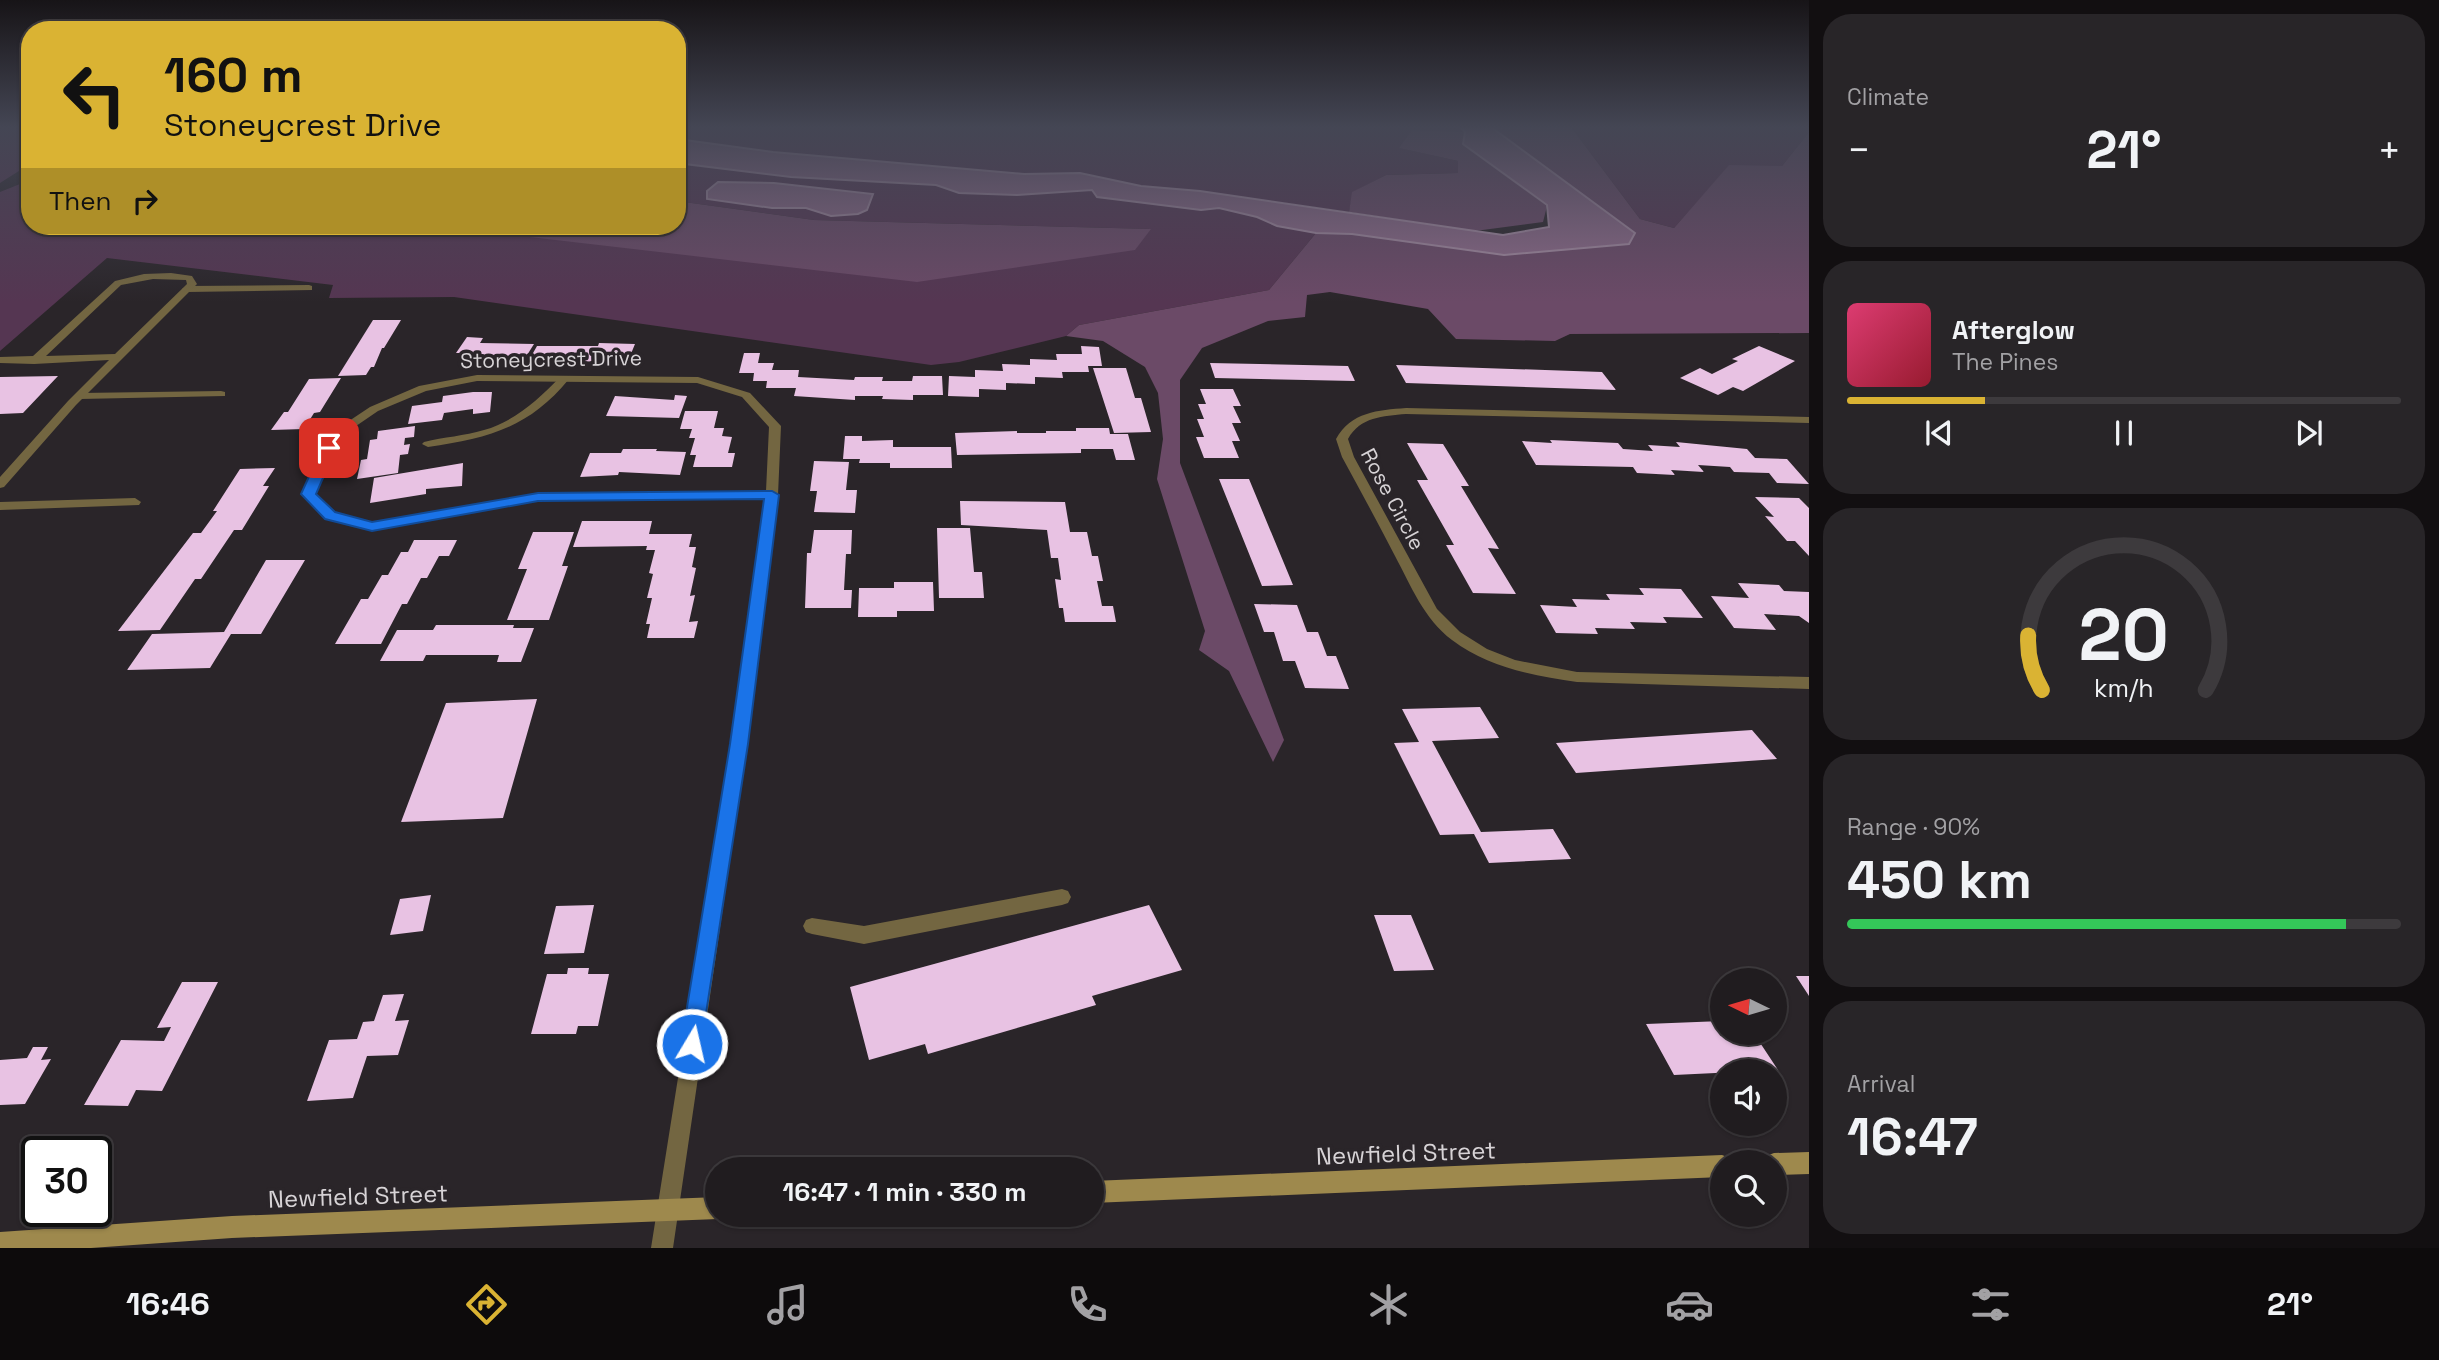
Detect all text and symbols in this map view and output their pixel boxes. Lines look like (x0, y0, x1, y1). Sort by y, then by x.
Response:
text: 160 m (164, 44, 302, 106)
icon: left (49, 49, 140, 140)
text: Climate (1847, 82, 1929, 112)
text: Stoneycrest Drive (164, 105, 441, 145)
text: 21° (2087, 117, 2161, 183)
text: − (1847, 126, 1871, 174)
text: + (2377, 126, 2401, 174)
icon: right (126, 182, 164, 220)
text: Then (49, 184, 112, 218)
text: Afterglow (1952, 313, 2075, 347)
street label: Stoneycrest Drive (460, 344, 642, 374)
text: The Pines (1952, 347, 2058, 377)
icon: previous (1920, 414, 1958, 452)
icon: pause (2105, 414, 2143, 452)
icon: next (2290, 414, 2328, 452)
pin (299, 418, 359, 478)
icon: arrive (310, 429, 348, 467)
street label: Rose Circle (1355, 443, 1431, 555)
text: 20 (2079, 588, 2169, 681)
text: km/h (2094, 672, 2154, 704)
text: Range · 90% (1847, 812, 1980, 842)
text: 450 km (1847, 847, 2032, 913)
north arrow (1710, 968, 1787, 1045)
map controls (1710, 968, 1787, 1227)
position arrow (655, 1007, 729, 1081)
button: sound (1710, 1059, 1787, 1136)
text: Arrival (1847, 1069, 1915, 1099)
text: 16:47 (1847, 1104, 1978, 1170)
street label: Newfield Street (1315, 1134, 1497, 1172)
speed limit sign: 30 (21, 1136, 112, 1227)
button: search (1710, 1150, 1787, 1227)
text: 16:47 · 1 min · 330 m (783, 1175, 1026, 1209)
street label: Newfield Street (267, 1177, 449, 1215)
icon: directions (462, 1280, 511, 1329)
icon: music (763, 1280, 812, 1329)
icon: phone (1063, 1280, 1112, 1329)
icon: climate (1364, 1280, 1413, 1329)
icon: car (1665, 1280, 1714, 1329)
icon: filters (1966, 1280, 2015, 1329)
text: 16:46 (126, 1284, 210, 1324)
text: 21° (2267, 1284, 2313, 1324)

